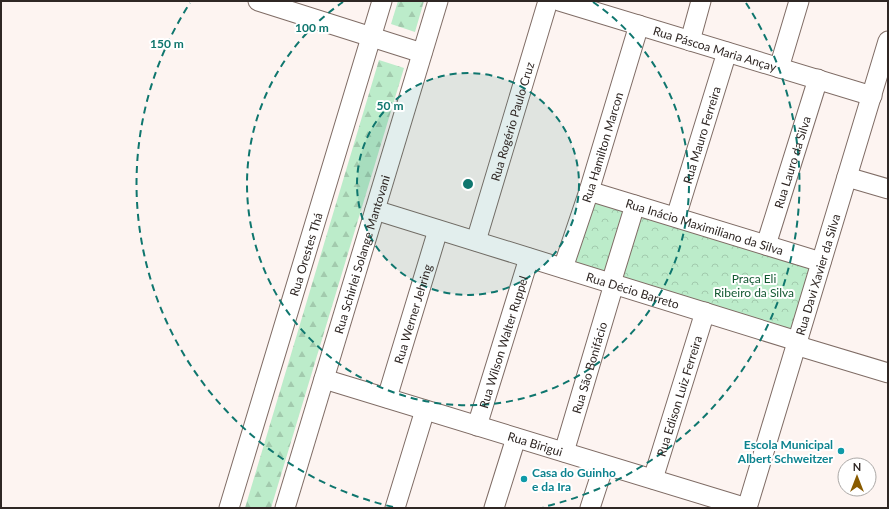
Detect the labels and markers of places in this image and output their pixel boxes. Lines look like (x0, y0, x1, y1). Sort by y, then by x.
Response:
centre of rings (461, 177, 475, 191)
place label: Escola Municipal Albert Schweitzer (737, 437, 834, 466)
marker: Escola Municipal Albert Schweitzer (836, 446, 846, 456)
place label: Casa do Guinho e da Ira (532, 465, 616, 494)
marker: Casa do Guinho e da Ira (519, 474, 529, 484)

